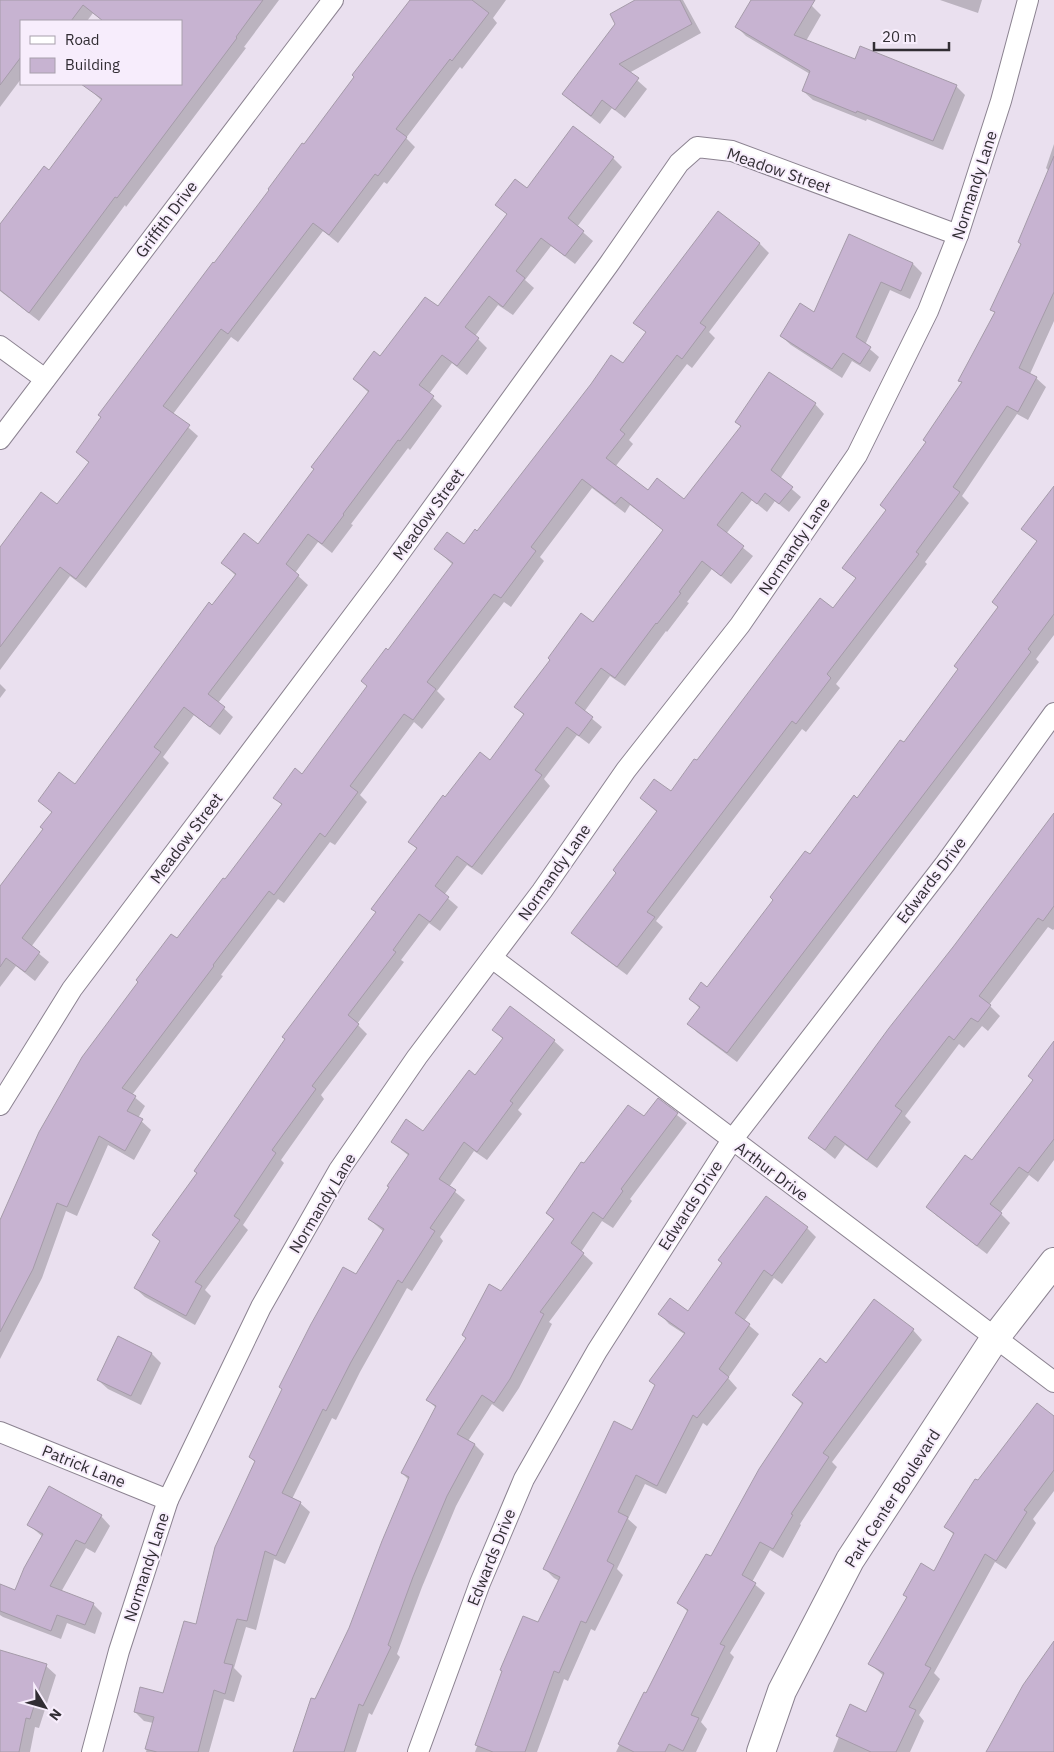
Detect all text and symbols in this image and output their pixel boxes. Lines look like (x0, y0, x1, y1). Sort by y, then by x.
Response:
legend (20, 20, 182, 85)
scale bar (874, 20, 949, 52)
text: 20 m (882, 27, 917, 46)
text: Road (65, 30, 100, 49)
text: Building (65, 55, 120, 74)
street label: Normandy Lane (947, 128, 1001, 242)
street label: Meadow Street (724, 143, 834, 197)
street label: Griffith Drive (131, 177, 201, 261)
street label: Meadow Street (388, 464, 468, 564)
street label: Normandy Lane (754, 493, 834, 599)
street label: Meadow Street (145, 789, 227, 887)
street label: Normandy Lane (513, 820, 595, 924)
street label: Edwards Drive (892, 833, 970, 927)
street label: Arthur Drive (731, 1137, 813, 1205)
street label: Normandy Lane (284, 1149, 360, 1257)
street label: Edwards Drive (654, 1156, 727, 1254)
street label: Park Center Boulevard (840, 1425, 944, 1571)
street label: Patrick Lane (39, 1440, 129, 1492)
street label: Edwards Drive (462, 1505, 520, 1608)
street label: Normandy Lane (119, 1510, 173, 1624)
north arrow (20, 1682, 70, 1732)
text: N (45, 1705, 66, 1724)

